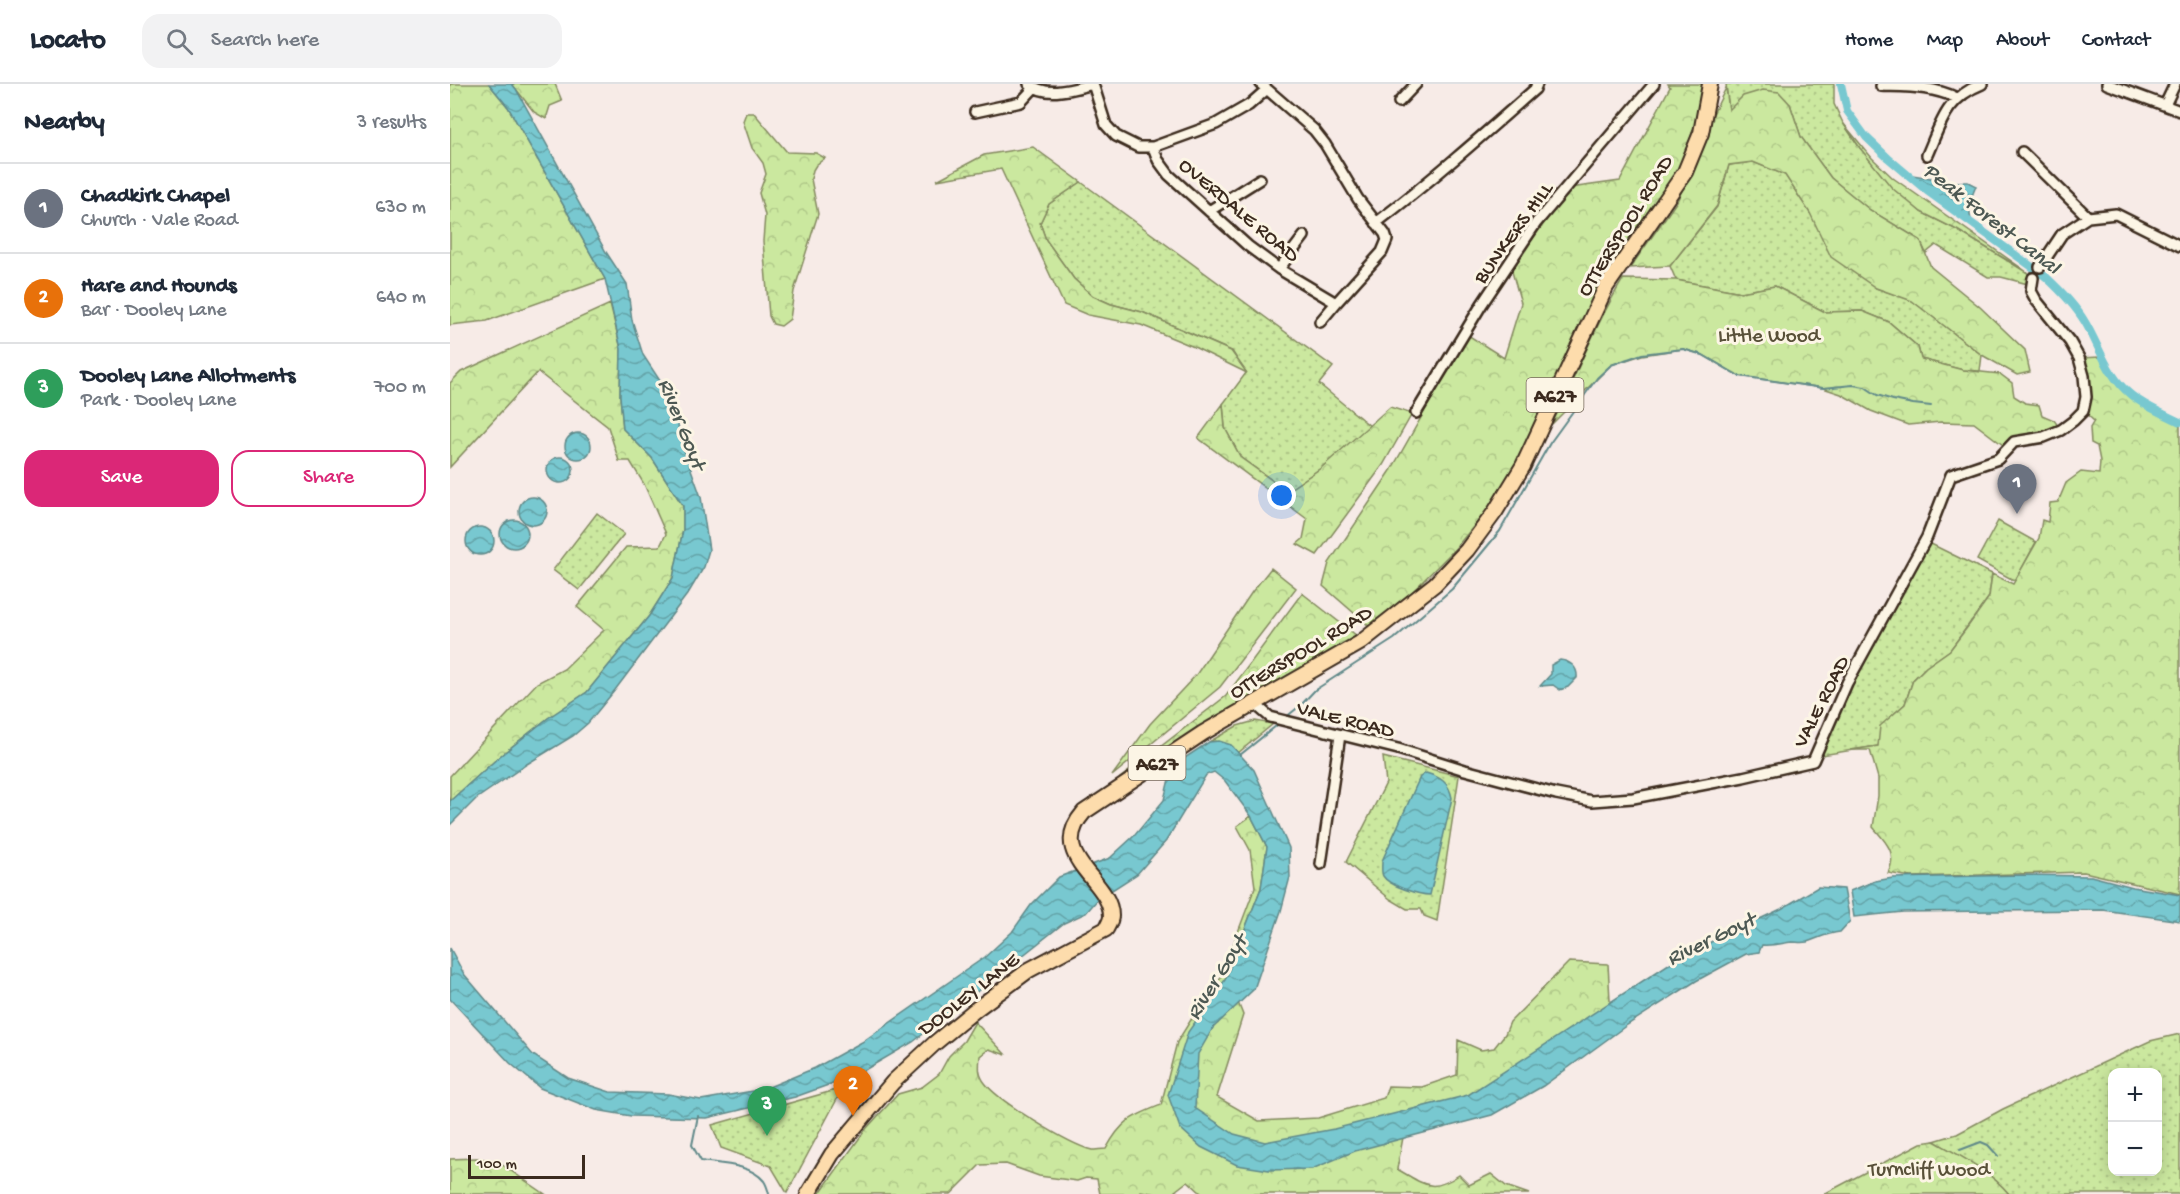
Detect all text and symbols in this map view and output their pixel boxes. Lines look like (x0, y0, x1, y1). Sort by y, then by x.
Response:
search box (142, 14, 562, 68)
text: Locato (30, 25, 106, 58)
icon: search (163, 25, 196, 58)
text: Search here (211, 28, 319, 54)
text: Home (1845, 29, 1893, 54)
text: Map (1926, 29, 1963, 54)
text: About (1996, 29, 2049, 54)
text: Contact (2082, 29, 2150, 54)
text: Nearby (24, 108, 105, 139)
text: 3 results (357, 112, 426, 135)
street label: OTTERSPOOL ROAD (1573, 151, 1681, 302)
street label: OVERDALE ROAD (1172, 154, 1303, 270)
water label: Peak Forest Canal (1917, 159, 2065, 282)
street label: BUNKERS HILL (1469, 177, 1561, 290)
text: Chadkirk Chapel (81, 184, 230, 210)
text: 1 (39, 197, 48, 220)
text: 630 m (375, 197, 426, 220)
text: Church · Vale Road (81, 210, 238, 233)
text: Hare and Hounds (81, 274, 237, 300)
text: 2 (39, 287, 48, 310)
text: 640 m (376, 287, 426, 310)
text: Bar · Dooley Lane (81, 300, 227, 323)
park label: Little Wood (1718, 325, 1822, 350)
text: Dooley Lane Allotments (81, 364, 295, 390)
water label: River Goyt (650, 375, 712, 477)
text: 3 (38, 377, 49, 400)
text: 700 m (374, 377, 426, 400)
road number: A627 (1526, 378, 1584, 412)
text: Park · Dooley Lane (81, 390, 236, 413)
button: Save (24, 450, 219, 507)
button: Share (231, 450, 426, 507)
pin: 1 (1998, 464, 2036, 514)
your location (1267, 481, 1296, 510)
street label: OTTERSPOOL ROAD (1226, 601, 1378, 706)
street label: VALE ROAD (1789, 652, 1857, 754)
street label: VALE ROAD (1293, 697, 1397, 746)
road number: A627 (1128, 746, 1186, 780)
water label: River Goyt (1663, 906, 1764, 973)
water label: River Goyt (1182, 927, 1257, 1025)
street label: DOOLEY LANE (913, 948, 1026, 1044)
pin: 2 (834, 1066, 872, 1116)
map controls (2108, 1068, 2162, 1176)
button: + (2108, 1068, 2162, 1122)
pin: 3 (748, 1086, 786, 1136)
button: − (2108, 1122, 2162, 1176)
scale bar (468, 1152, 585, 1180)
text: 100 m (477, 1156, 517, 1175)
park label: Turncliff Wood (1867, 1159, 1991, 1184)

